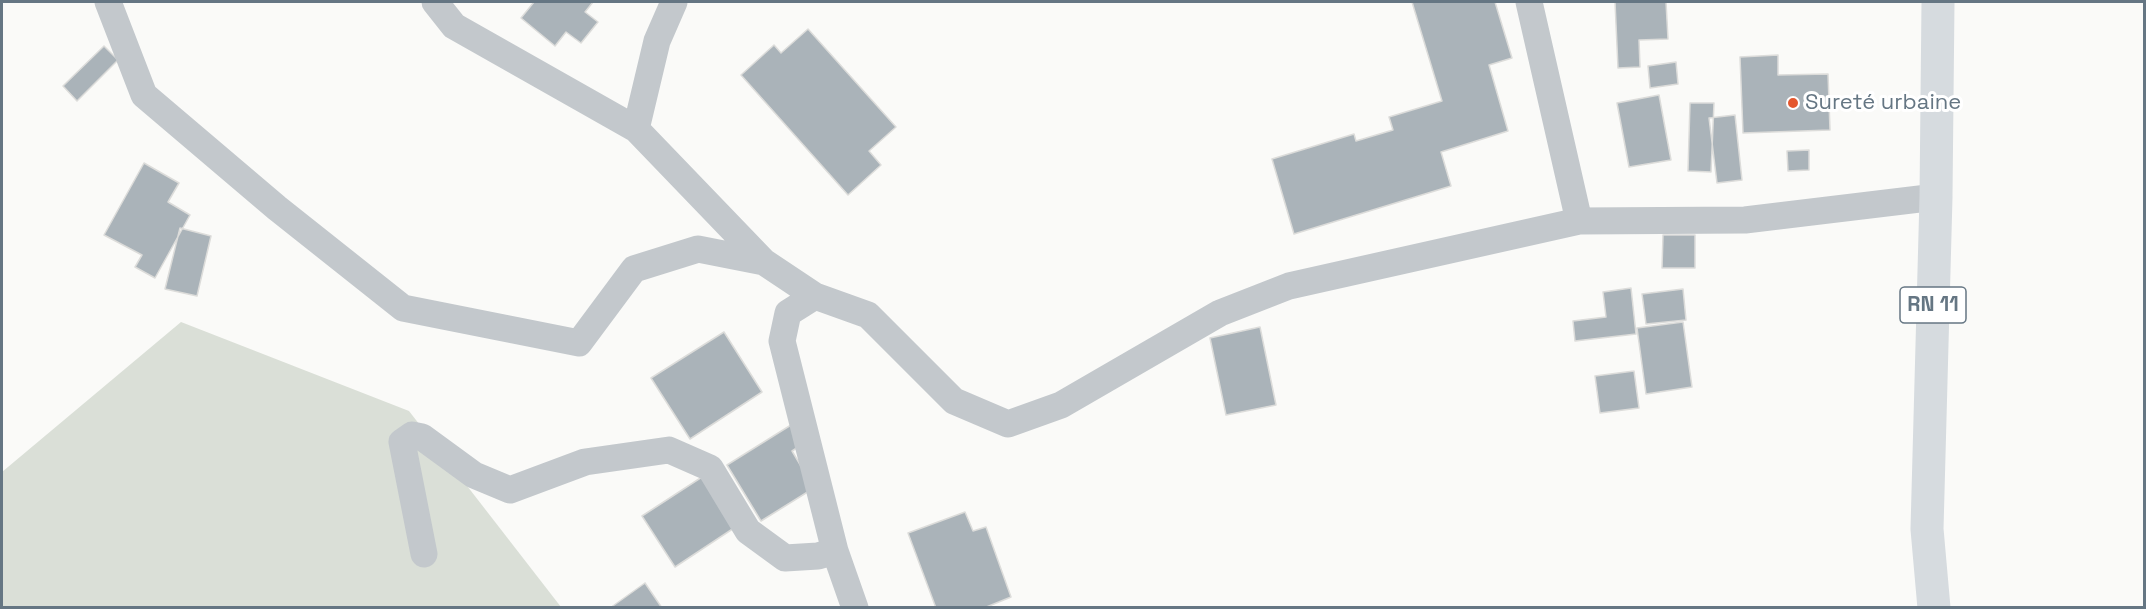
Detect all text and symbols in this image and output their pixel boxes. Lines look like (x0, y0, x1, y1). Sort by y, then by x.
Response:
place label: Sureté urbaine (1805, 90, 1961, 116)
marker: Sureté urbaine (1786, 96, 1800, 110)
road number: RN 11 (1900, 287, 1966, 323)

